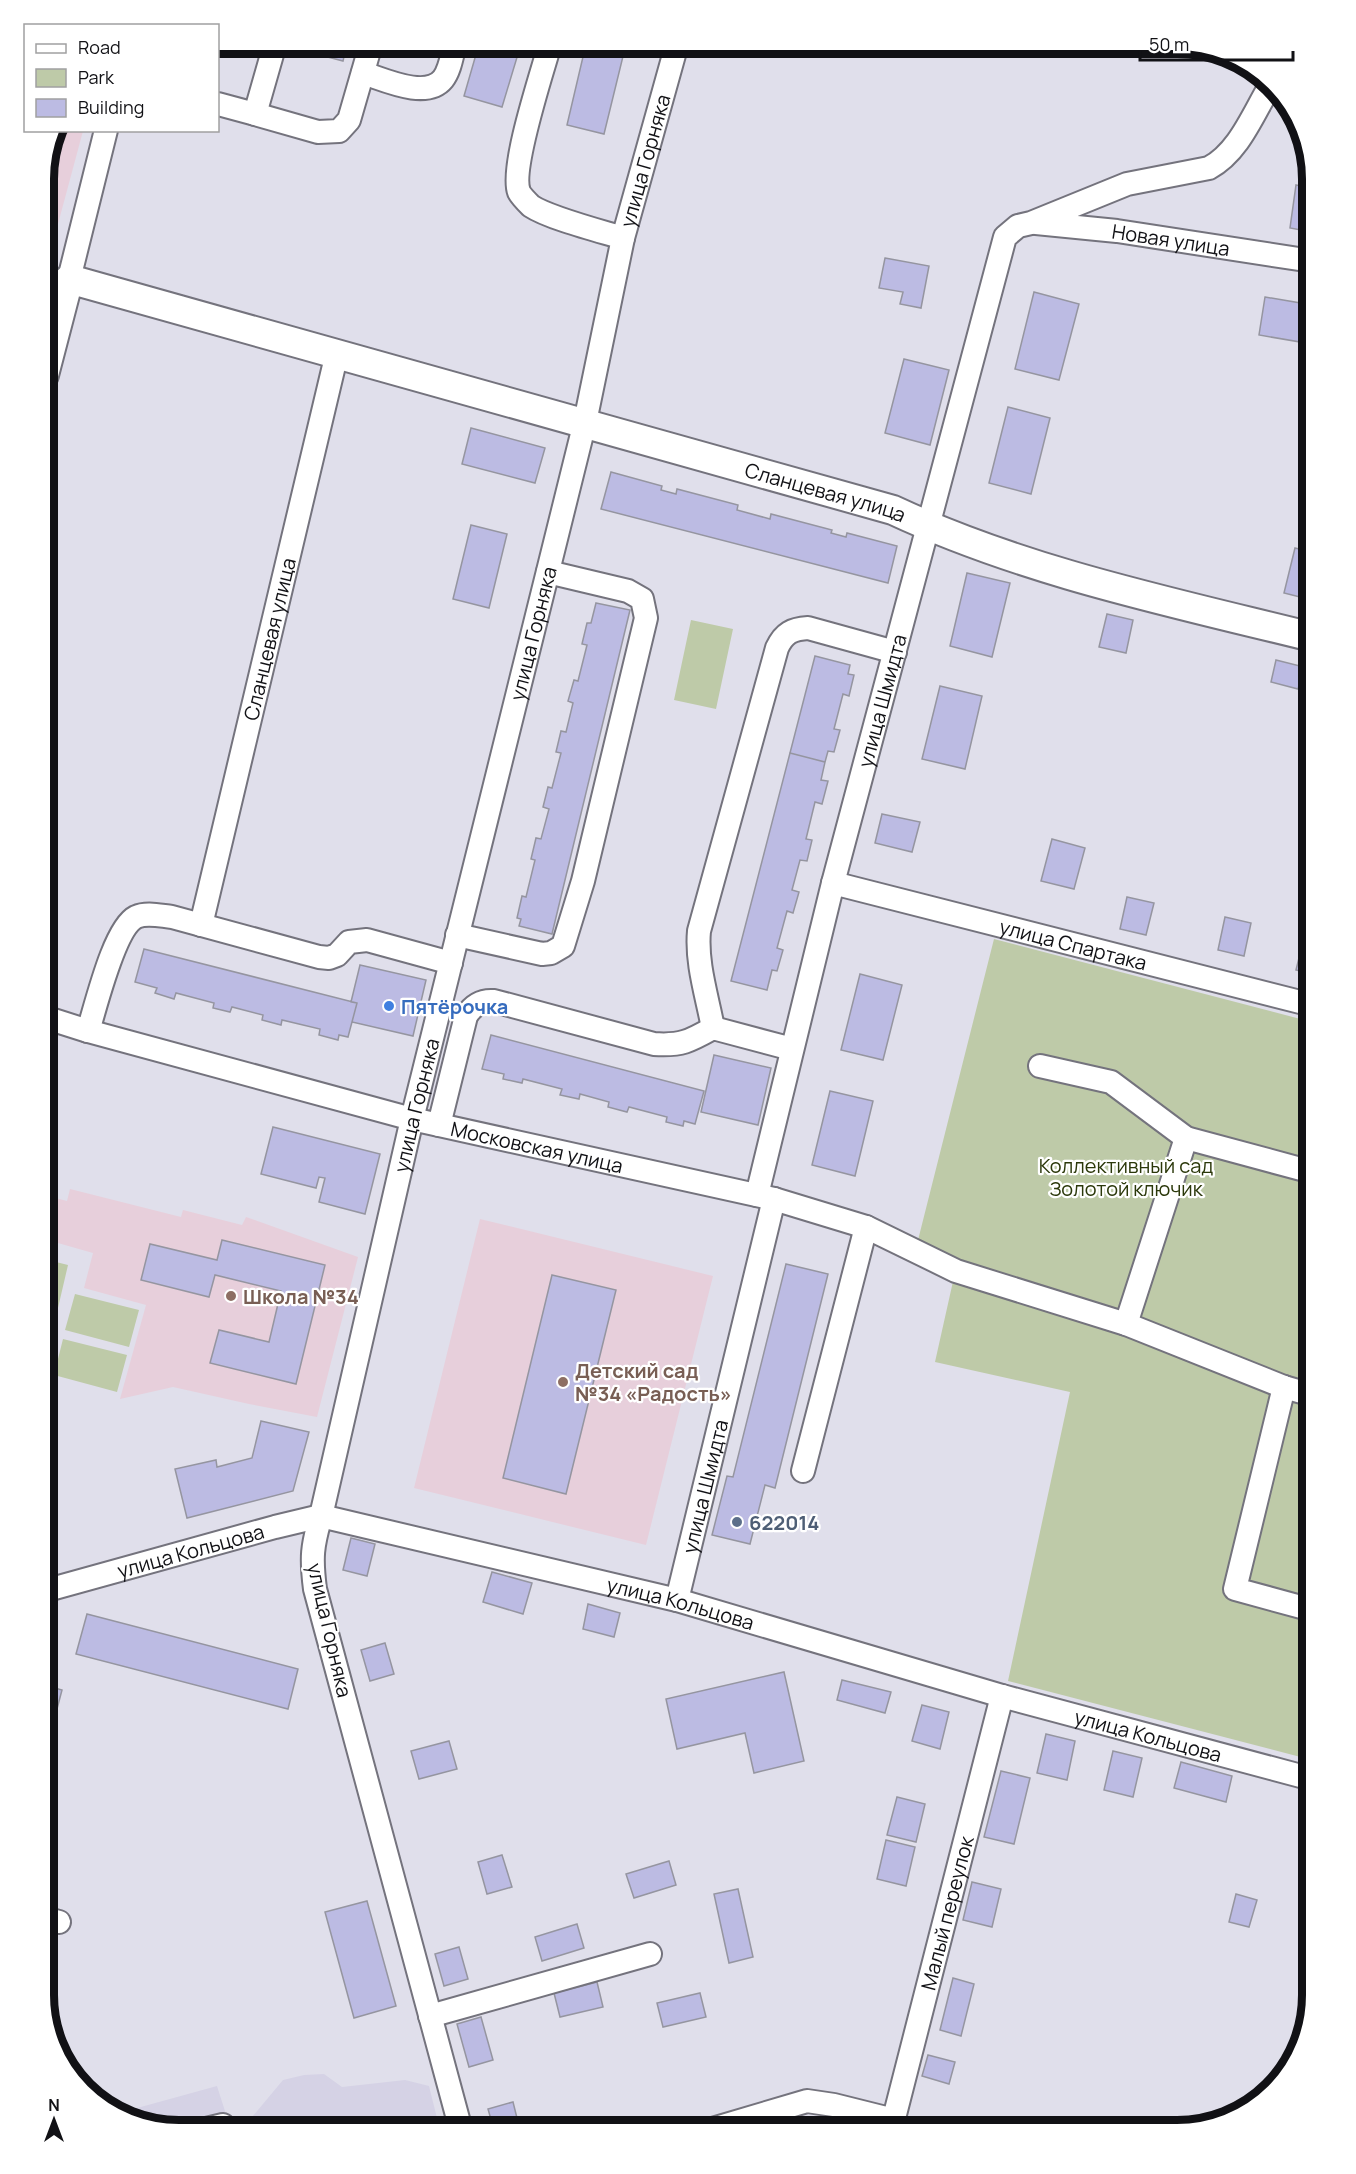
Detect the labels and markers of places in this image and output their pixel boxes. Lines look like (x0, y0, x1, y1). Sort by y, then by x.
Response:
place label: Пятёрочка (401, 993, 508, 1020)
marker: Пятёрочка (382, 999, 396, 1013)
place label: Школа №34 (243, 1283, 359, 1310)
marker: Школа №34 (224, 1289, 238, 1303)
place label: Детский сад №34 «Радость» (575, 1357, 732, 1407)
marker: Детский сад №34 «Радость» (556, 1375, 570, 1389)
place label: 622014 (749, 1509, 819, 1536)
marker: 622014 (730, 1515, 744, 1529)

